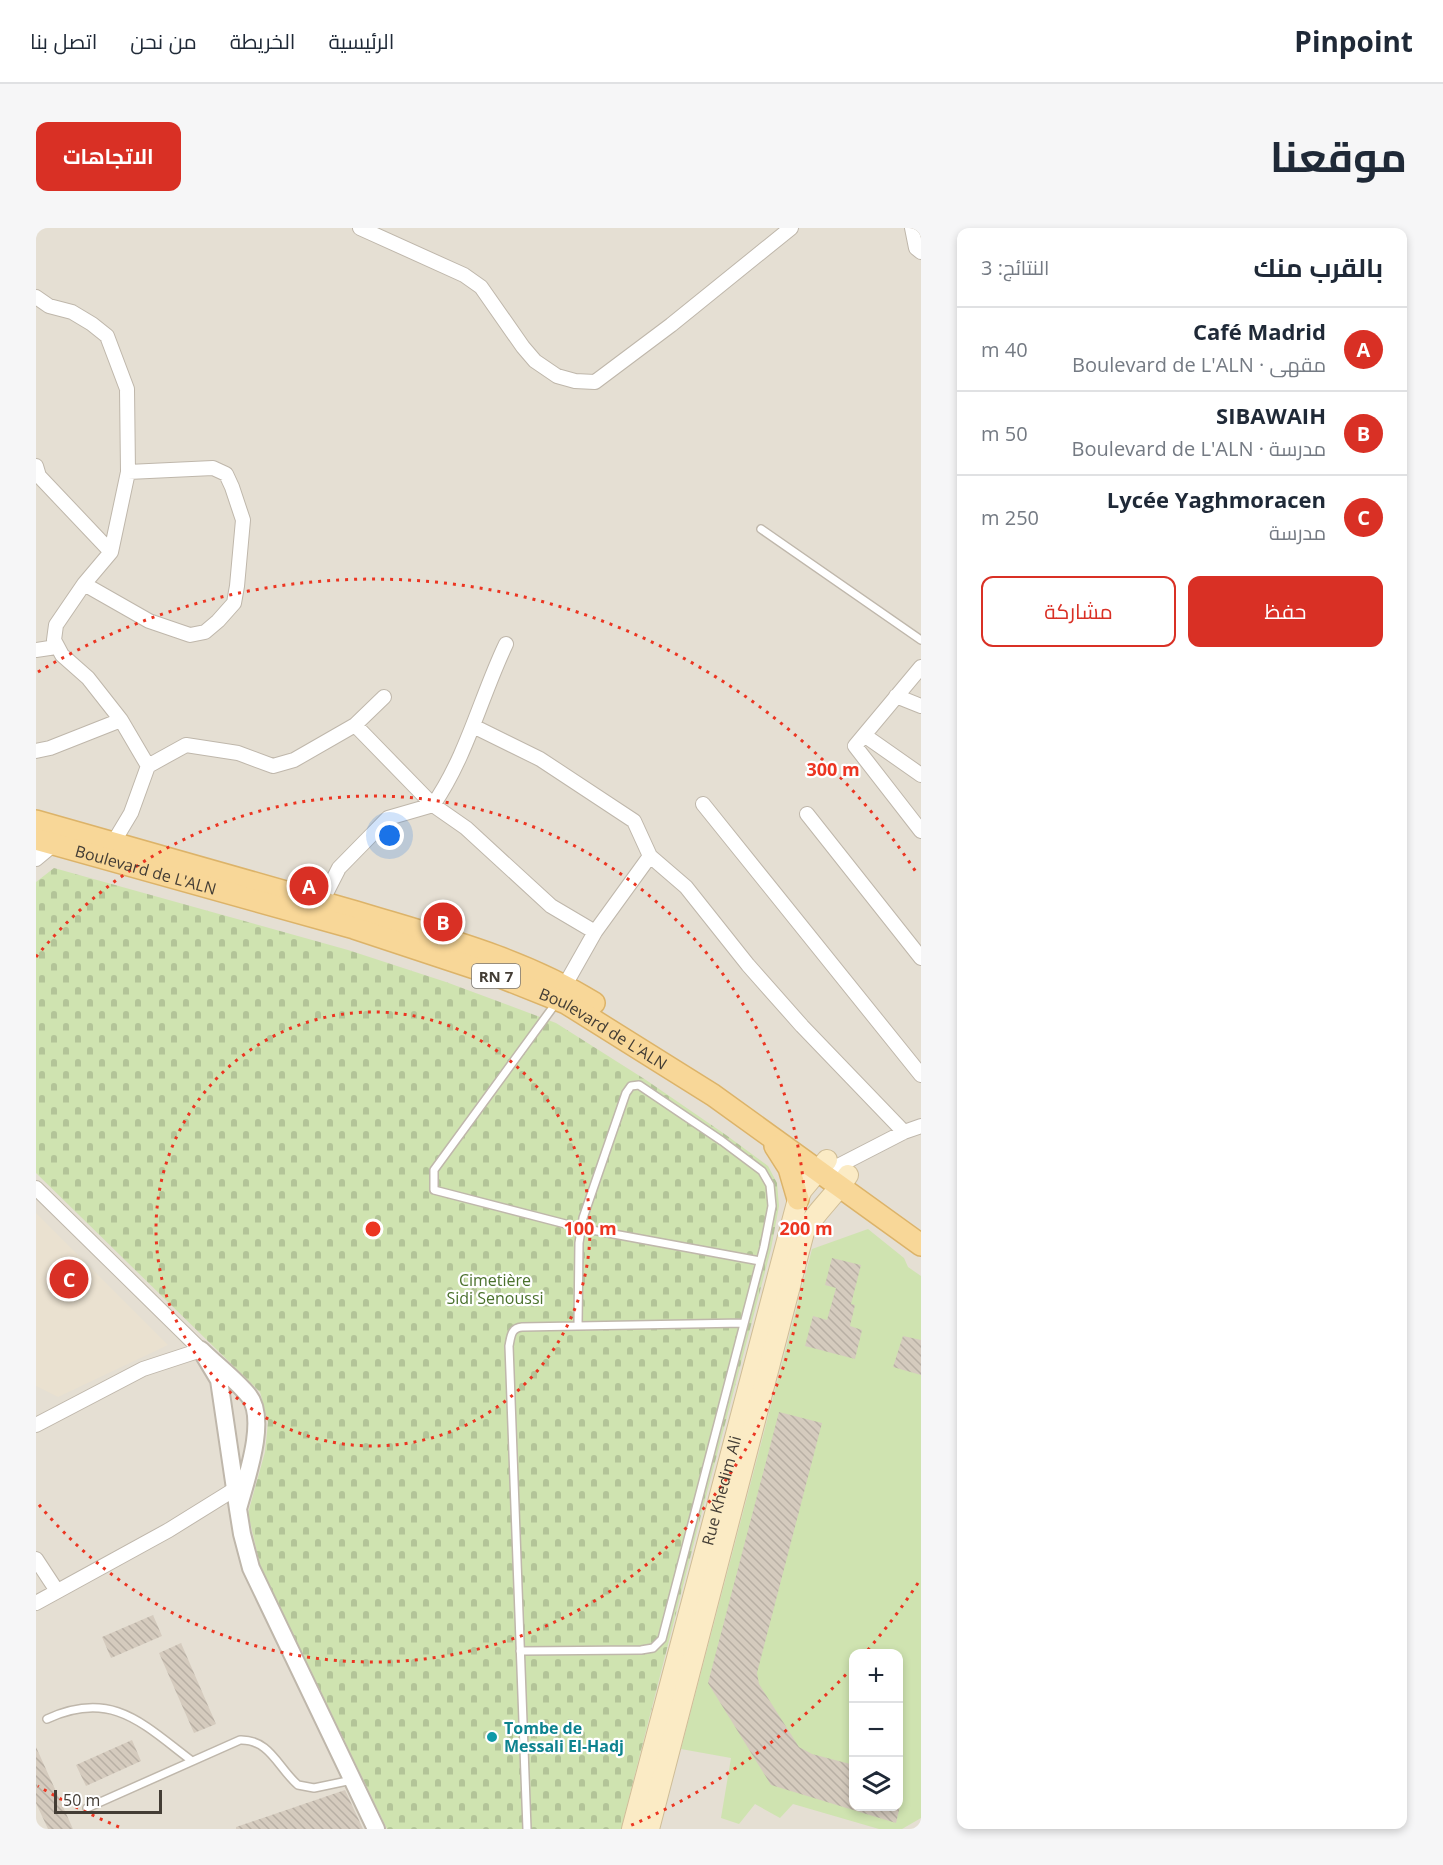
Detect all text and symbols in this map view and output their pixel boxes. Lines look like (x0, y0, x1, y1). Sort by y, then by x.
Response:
text: Pinpoint (1294, 22, 1413, 60)
text: اتصل بنا (30, 27, 97, 55)
text: من نحن (130, 27, 197, 55)
text: الخريطة (230, 27, 295, 55)
text: الرئيسية (328, 27, 394, 55)
button: الاتجاهات (36, 122, 181, 191)
text: موقعنا (1270, 127, 1407, 184)
text: بالقرب منك (1254, 249, 1383, 285)
text: النتائج: 3 (981, 254, 1049, 281)
text: Café Madrid (1193, 316, 1326, 346)
text: 40 m (981, 336, 1028, 363)
text: A (1357, 336, 1370, 363)
text: مقهى · Boulevard de L'ALN (1072, 351, 1326, 378)
text: SIBAWAIH (1216, 400, 1326, 430)
text: 50 m (981, 420, 1028, 447)
text: B (1357, 420, 1370, 447)
text: مدرسة · Boulevard de L'ALN (1072, 435, 1326, 462)
text: Lycée Yaghmoracen (1107, 484, 1326, 514)
text: 250 m (981, 504, 1039, 531)
text: C (1357, 504, 1370, 531)
text: مدرسة (1269, 519, 1326, 546)
button: مشاركة (981, 576, 1176, 647)
button: حفظ (1188, 576, 1383, 647)
text: 300 m (806, 757, 860, 781)
your location (375, 821, 404, 850)
street label: Boulevard de L'ALN (73, 840, 219, 900)
pin: A (290, 864, 328, 908)
pin: B (424, 900, 462, 944)
road number: RN 7 (472, 964, 520, 988)
street label: Boulevard de L'ALN (536, 982, 672, 1075)
text: 100 m (563, 1216, 617, 1240)
text: 200 m (779, 1216, 833, 1240)
centre of rings (363, 1219, 383, 1239)
pin: C (50, 1256, 88, 1302)
park label: Cimetière Sidi Senoussi (446, 1269, 544, 1309)
street label: Rue Khedim Ali (696, 1433, 746, 1548)
map controls (849, 1649, 903, 1811)
button: + (849, 1649, 903, 1703)
button: − (849, 1703, 903, 1757)
place label: Tombe de Messali El-Hadj (504, 1717, 624, 1757)
marker: Tombe de Messali El-Hadj (485, 1730, 499, 1744)
button: layers (849, 1757, 903, 1811)
scale bar (54, 1787, 162, 1814)
text: 50 m (63, 1789, 100, 1811)

